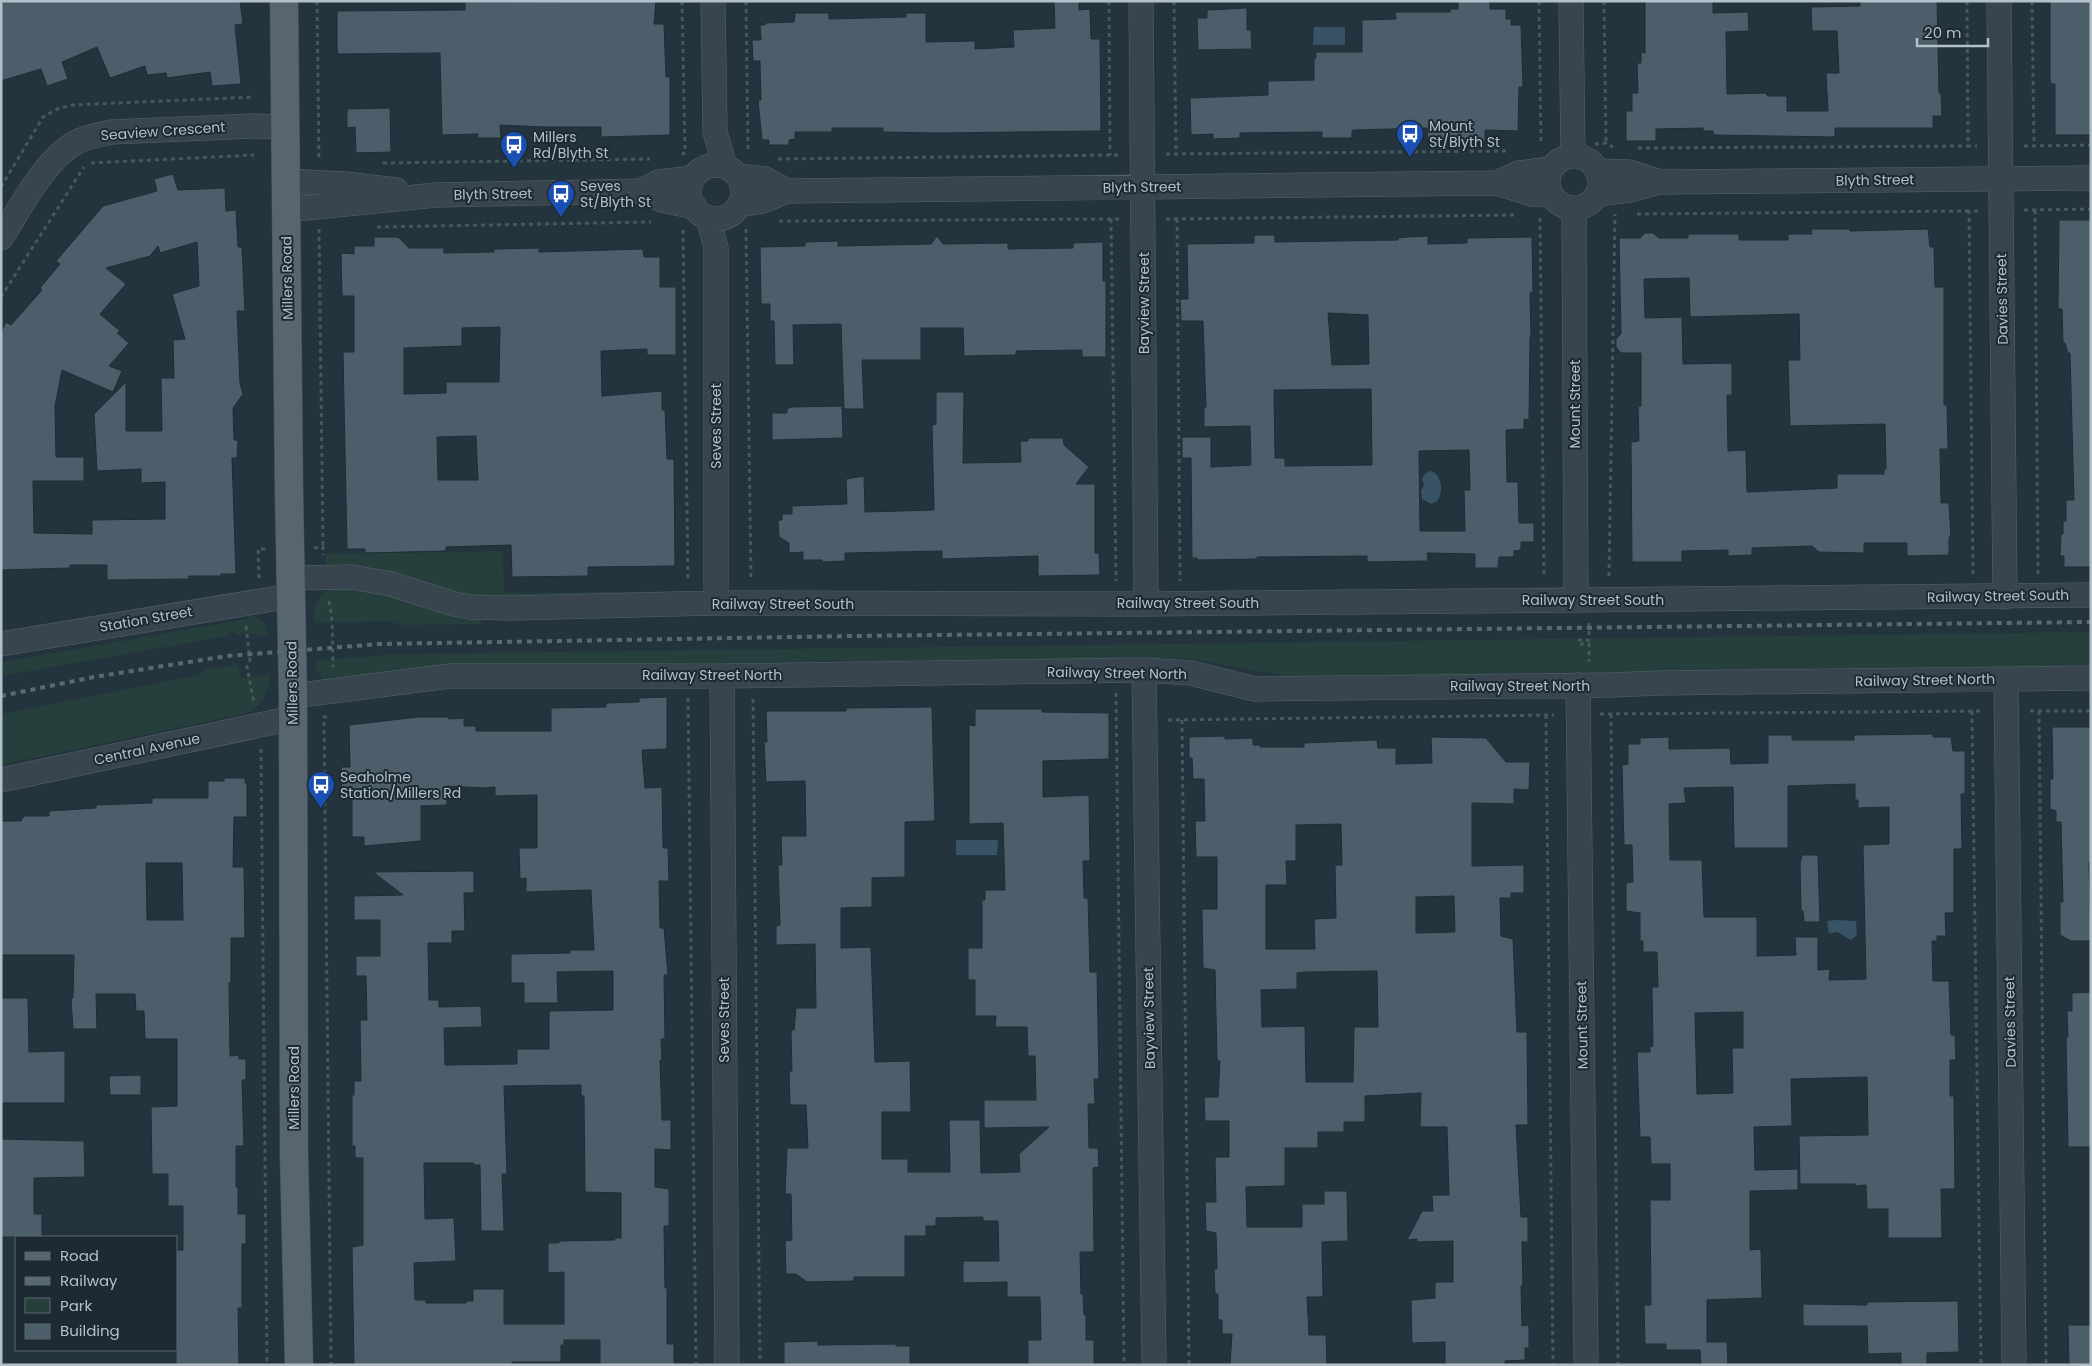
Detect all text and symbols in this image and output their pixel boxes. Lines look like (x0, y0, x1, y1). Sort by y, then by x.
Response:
scale bar (1917, 15, 1988, 47)
text: 20 m (1924, 22, 1962, 43)
place label: Mount St/Blyth St (1429, 116, 1500, 152)
street label: Seaview Crescent (100, 117, 226, 145)
bus stop icon: Mount St/Blyth St (1395, 119, 1425, 158)
place label: Millers Rd/Blyth St (533, 127, 609, 163)
bus stop icon: Millers Rd/Blyth St (499, 130, 529, 169)
street label: Blyth Street (1835, 169, 1915, 191)
place label: Seves St/Blyth St (580, 176, 651, 212)
street label: Blyth Street (1102, 176, 1182, 198)
bus stop icon: Seves St/Blyth St (546, 179, 576, 218)
street label: Blyth Street (453, 183, 533, 205)
street label: Millers Road (276, 236, 298, 320)
street label: Bayview Street (1134, 252, 1154, 354)
street label: Davies Street (1991, 253, 2013, 345)
street label: Mount Street (1565, 360, 1585, 448)
street label: Seves Street (706, 383, 726, 469)
street label: Railway Street South (1927, 585, 2069, 607)
street label: Railway Street South (1522, 590, 1664, 610)
street label: Railway Street South (1117, 593, 1259, 613)
street label: Railway Street South (712, 594, 854, 614)
street label: Station Street (98, 601, 194, 637)
street label: Millers Road (281, 641, 303, 725)
street label: Railway Street North (1047, 662, 1187, 684)
street label: Railway Street North (642, 665, 782, 685)
street label: Railway Street North (1855, 669, 1995, 691)
street label: Railway Street North (1450, 676, 1590, 696)
street label: Central Avenue (92, 728, 202, 770)
place label: Seaholme Station/Millers Rd (340, 767, 461, 803)
bus stop icon: Seaholme Station/Millers Rd (306, 770, 336, 809)
street label: Bayview Street (1138, 967, 1160, 1069)
street label: Davies Street (1999, 976, 2021, 1068)
street label: Seves Street (714, 977, 734, 1063)
street label: Mount Street (1571, 980, 1593, 1070)
street label: Millers Road (284, 1046, 304, 1130)
legend (15, 1236, 178, 1351)
text: Road (60, 1245, 99, 1266)
text: Railway (60, 1270, 118, 1291)
text: Park (60, 1295, 92, 1316)
text: Building (60, 1320, 120, 1341)

